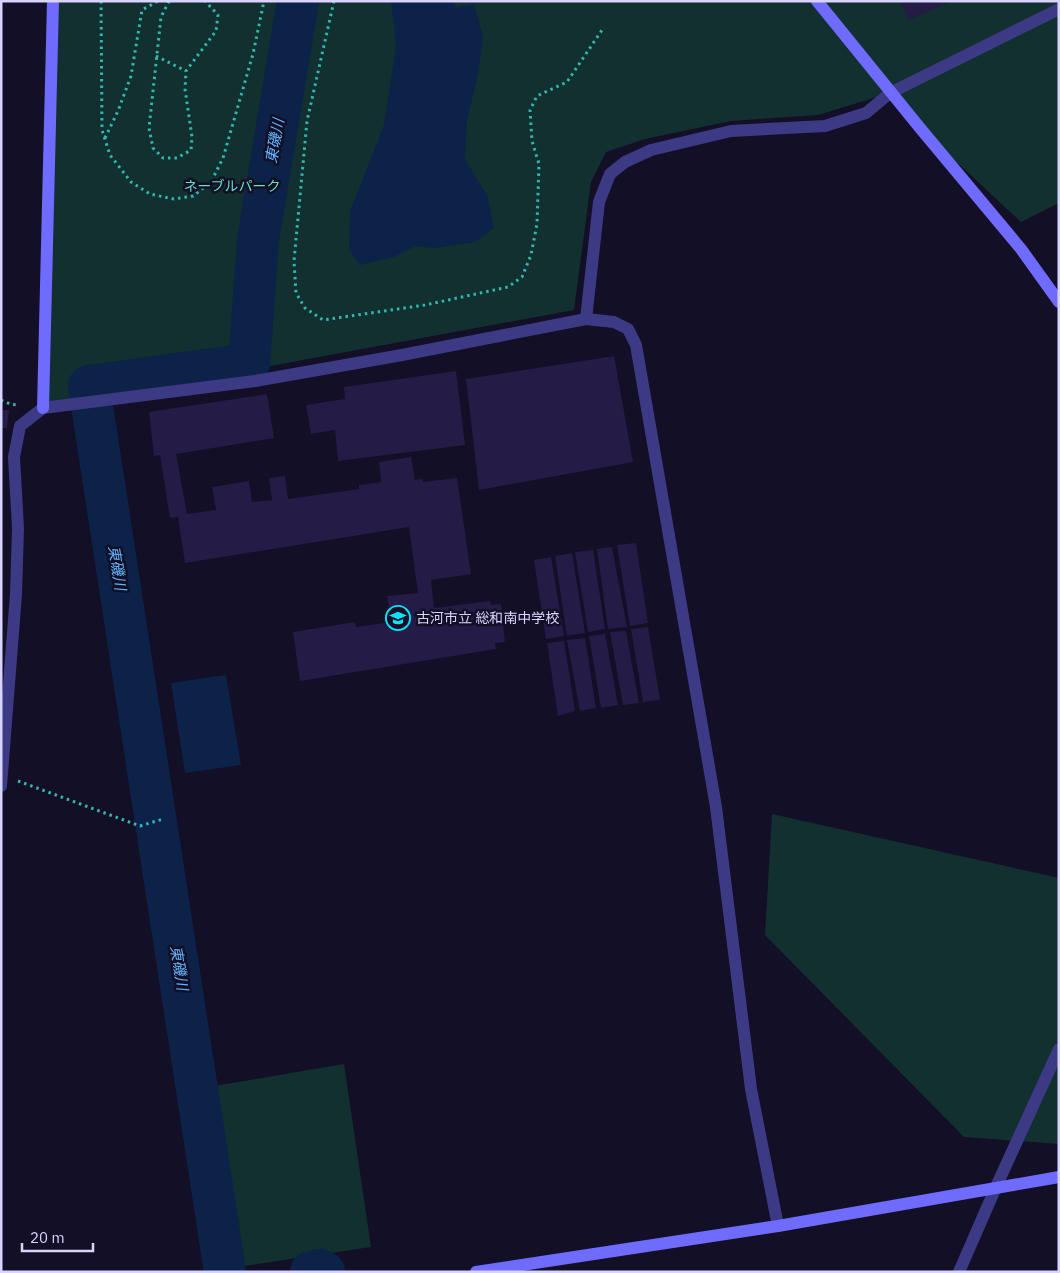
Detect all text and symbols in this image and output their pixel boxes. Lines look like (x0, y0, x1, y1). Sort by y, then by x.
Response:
water label: 東磯川 (261, 115, 288, 165)
park label: ネーブルパーク (183, 177, 281, 195)
water label: 東磯川 (105, 544, 131, 594)
school or university icon: 古河市立 総和南中学校 (385, 605, 411, 631)
place label: 古河市立 総和南中学校 (416, 609, 559, 627)
water label: 東磯川 (167, 944, 193, 994)
scale bar (22, 1220, 94, 1252)
text: 20 m (30, 1228, 65, 1247)

